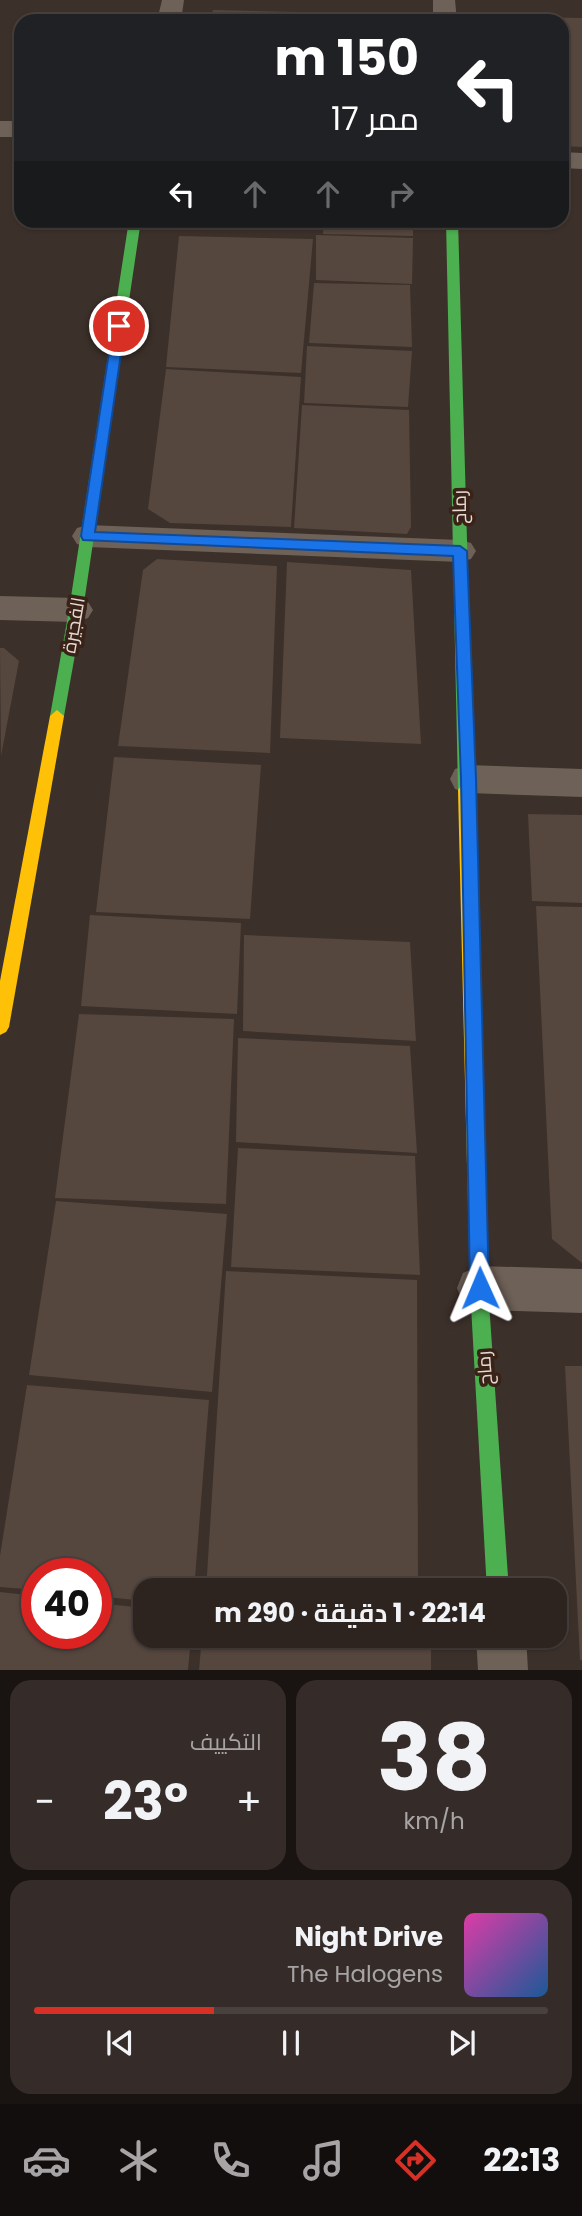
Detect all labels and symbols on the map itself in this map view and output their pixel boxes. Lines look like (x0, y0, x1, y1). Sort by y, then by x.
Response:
pin (89, 296, 149, 356)
street label: رماح (446, 490, 473, 524)
street label: الفجيرة (55, 595, 92, 655)
position arrow (443, 1251, 517, 1325)
street label: رماح (470, 1350, 499, 1386)
speed limit sign: 40 (21, 1558, 112, 1649)

